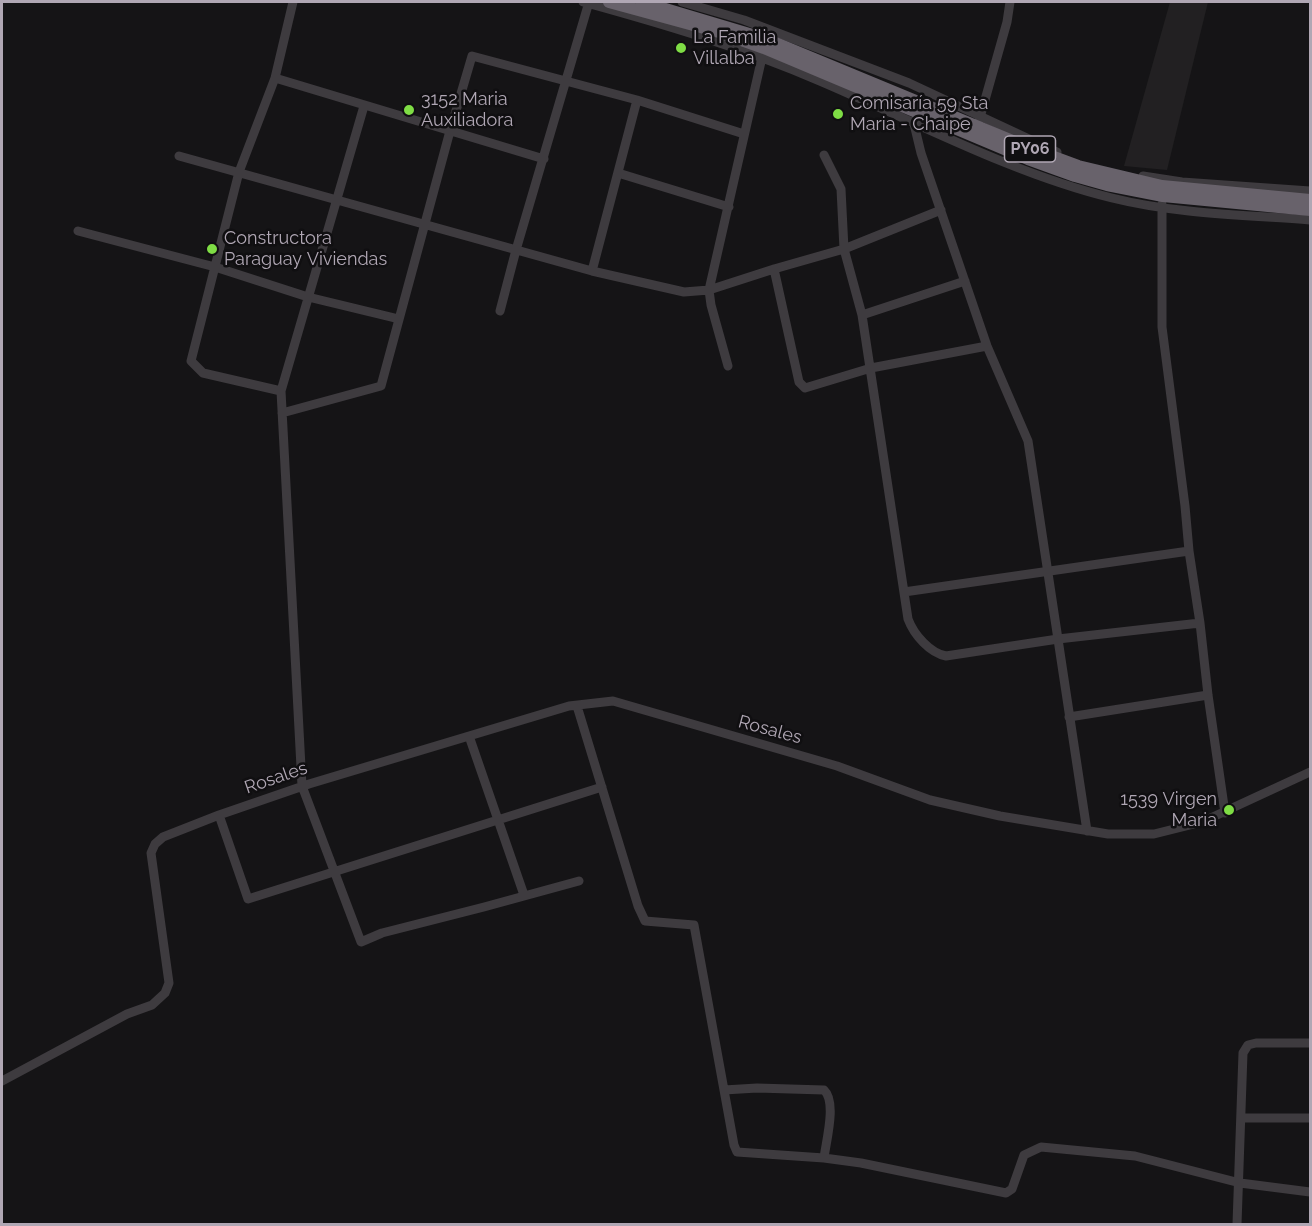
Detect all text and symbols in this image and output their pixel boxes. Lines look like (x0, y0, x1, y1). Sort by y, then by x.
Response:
place label: La Familia Villalba (693, 27, 776, 70)
marker: La Familia Villalba (674, 41, 688, 55)
place label: 3152 Maria Auxiliadora (421, 89, 513, 132)
place label: Comisaría 59 Sta Maria - Chaipe (850, 93, 988, 136)
marker: 3152 Maria Auxiliadora (402, 103, 416, 117)
marker: Comisaría 59 Sta Maria - Chaipe (831, 107, 845, 121)
road number: PY06 (1004, 136, 1056, 162)
place label: Constructora Paraguay Viviendas (224, 228, 387, 270)
marker: Constructora Paraguay Viviendas (205, 242, 219, 256)
street label: Rosales (736, 711, 804, 749)
street label: Rosales (242, 757, 310, 799)
place label: 1539 Virgen Maria (1120, 789, 1217, 832)
marker: 1539 Virgen Maria (1222, 803, 1236, 817)

